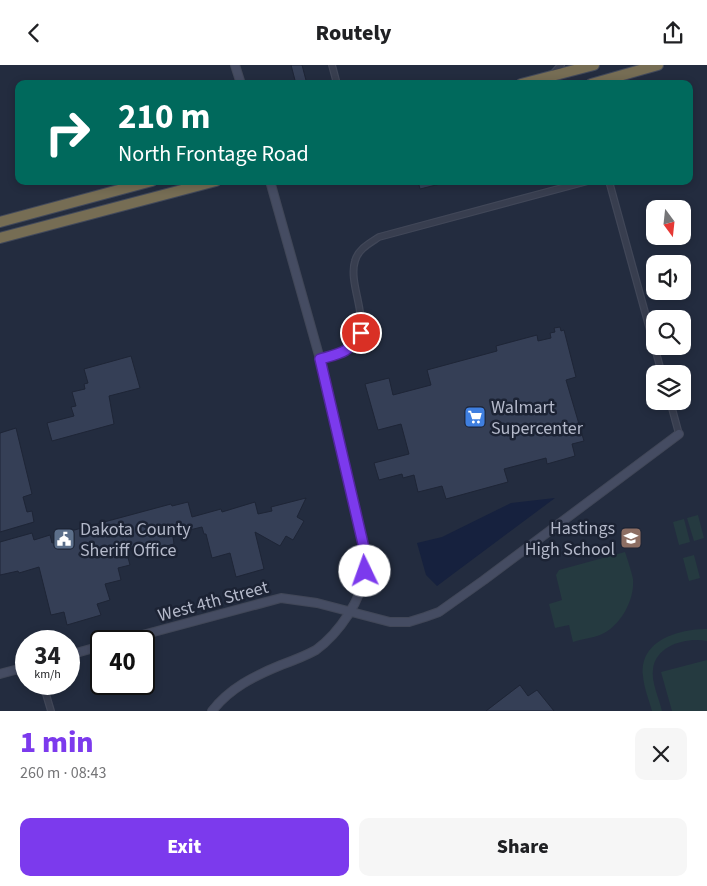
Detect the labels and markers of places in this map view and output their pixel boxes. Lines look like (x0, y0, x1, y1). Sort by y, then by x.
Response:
pin (340, 312, 382, 354)
place label: Walmart Supercenter (491, 395, 584, 441)
supermarket icon: Walmart Supercenter (463, 405, 487, 429)
place label: Hastings High School (525, 516, 615, 562)
place label: Dakota County Sheriff Office (80, 517, 191, 563)
school or university icon: Hastings High School (619, 526, 643, 550)
public building icon: Dakota County Sheriff Office (52, 527, 76, 551)

